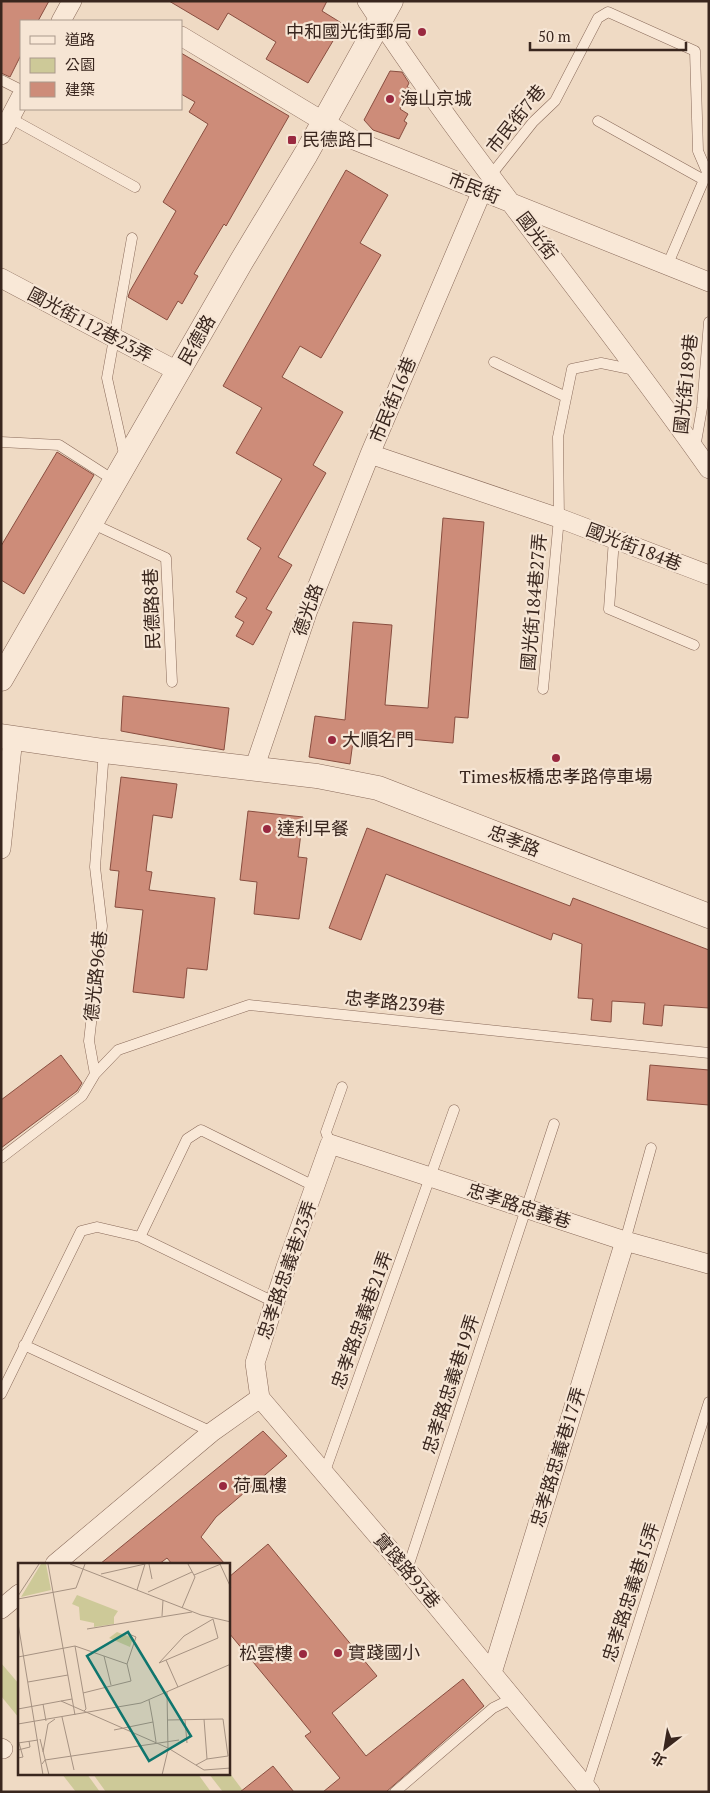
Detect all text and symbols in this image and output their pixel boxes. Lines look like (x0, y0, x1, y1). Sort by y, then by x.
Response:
place label: 中和國光街郵局 (286, 19, 412, 43)
legend (20, 20, 182, 110)
scale bar (530, 20, 686, 52)
marker: 中和國光街郵局 (416, 26, 428, 38)
text: 50 m (538, 26, 571, 46)
text: 道路 (65, 29, 95, 49)
text: 公園 (65, 54, 95, 74)
text: 建築 (65, 79, 95, 99)
street label: 市民街7巷 (480, 79, 550, 158)
place label: 海山京城 (400, 86, 472, 110)
marker: 海山京城 (384, 93, 396, 105)
place label: 民德路口 (302, 127, 374, 151)
marker: 民德路口 (286, 134, 298, 146)
street label: 市民街 (445, 166, 504, 208)
street label: 國光街 (512, 207, 564, 264)
street label: 國光街112巷23弄 (24, 281, 157, 367)
street label: 民德路 (172, 310, 220, 369)
street label: 國光街189巷 (668, 333, 702, 435)
street label: 市民街16巷 (363, 353, 421, 446)
street label: 國光街184巷 (583, 517, 686, 575)
street label: 國光街184巷27弄 (515, 532, 551, 672)
street label: 民德路8巷 (138, 568, 164, 650)
street label: 德光路 (287, 580, 328, 639)
place label: 大順名門 (342, 727, 414, 751)
marker: 大順名門 (326, 734, 338, 746)
marker: Times板橋忠孝路停車場 (550, 752, 562, 764)
place label: Times板橋忠孝路停車場 (460, 764, 652, 788)
place label: 達利早餐 (277, 816, 349, 840)
street label: 忠孝路 (485, 819, 544, 861)
marker: 達利早餐 (261, 823, 273, 835)
street label: 德光路96巷 (78, 929, 112, 1022)
street label: 忠孝路239巷 (344, 985, 446, 1019)
street label: 忠孝路忠義巷 (464, 1177, 574, 1233)
street label: 忠孝路忠義巷23弄 (251, 1197, 321, 1342)
street label: 忠孝路忠義巷21弄 (325, 1247, 397, 1392)
street label: 忠孝路忠義巷19弄 (416, 1311, 484, 1456)
street label: 忠孝路忠義巷17弄 (524, 1384, 590, 1530)
place label: 荷風樓 (233, 1473, 287, 1497)
marker: 荷風樓 (217, 1480, 229, 1492)
street label: 忠孝路忠義巷15弄 (596, 1519, 664, 1664)
street label: 實踐路93巷 (369, 1528, 446, 1613)
inset map (18, 1563, 230, 1776)
place label: 實踐國小 (348, 1640, 420, 1664)
place label: 松雲樓 (239, 1641, 293, 1665)
marker: 實踐國小 (332, 1647, 344, 1659)
marker: 松雲樓 (297, 1648, 309, 1660)
north arrow (640, 1723, 690, 1773)
text: 北 (647, 1748, 669, 1771)

